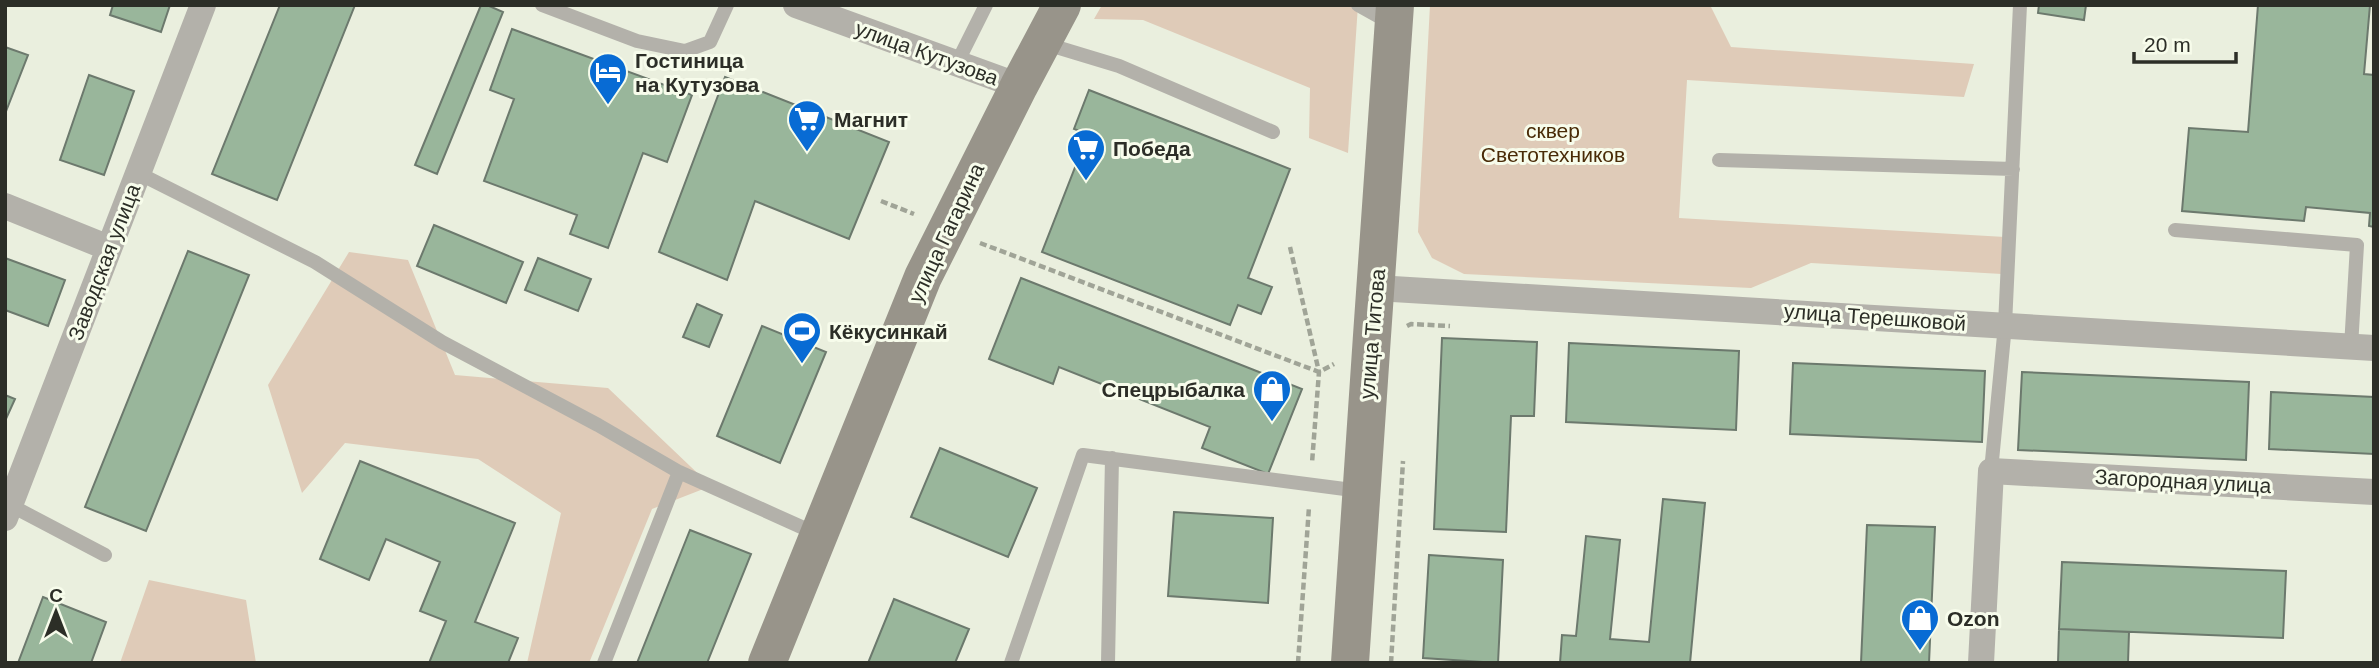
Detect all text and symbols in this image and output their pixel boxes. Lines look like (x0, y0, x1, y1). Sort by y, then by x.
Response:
street label: улица Кутузова (852, 16, 1002, 90)
scale bar (2134, 21, 2236, 65)
text: 20 m (2144, 33, 2191, 56)
place label: Гостиница на Кутузова (635, 49, 760, 96)
hotel icon: Гостиница на Кутузова (587, 51, 629, 106)
supermarket icon: Магнит (786, 98, 828, 153)
place label: Магнит (834, 108, 908, 131)
park label: сквер Светотехников (1481, 119, 1625, 166)
supermarket icon: Победа (1065, 127, 1107, 182)
place label: Победа (1113, 137, 1191, 160)
street label: улица Гагарина (904, 159, 988, 306)
street label: Заводская улица (64, 180, 145, 343)
street label: улица Титова (1355, 268, 1389, 400)
street label: улица Терешковой (1783, 299, 1967, 335)
sports icon: Кёкусинкай (781, 310, 823, 365)
place label: Кёкусинкай (829, 320, 948, 343)
shop icon: Спецрыбалка (1251, 368, 1293, 423)
place label: Спецрыбалка (1102, 378, 1245, 401)
street label: Загородная улица (2094, 465, 2272, 497)
north arrow (21, 577, 91, 647)
text: С (49, 585, 63, 606)
shop icon: Ozon (1899, 597, 1941, 652)
place label: Ozon (1947, 607, 2000, 630)

